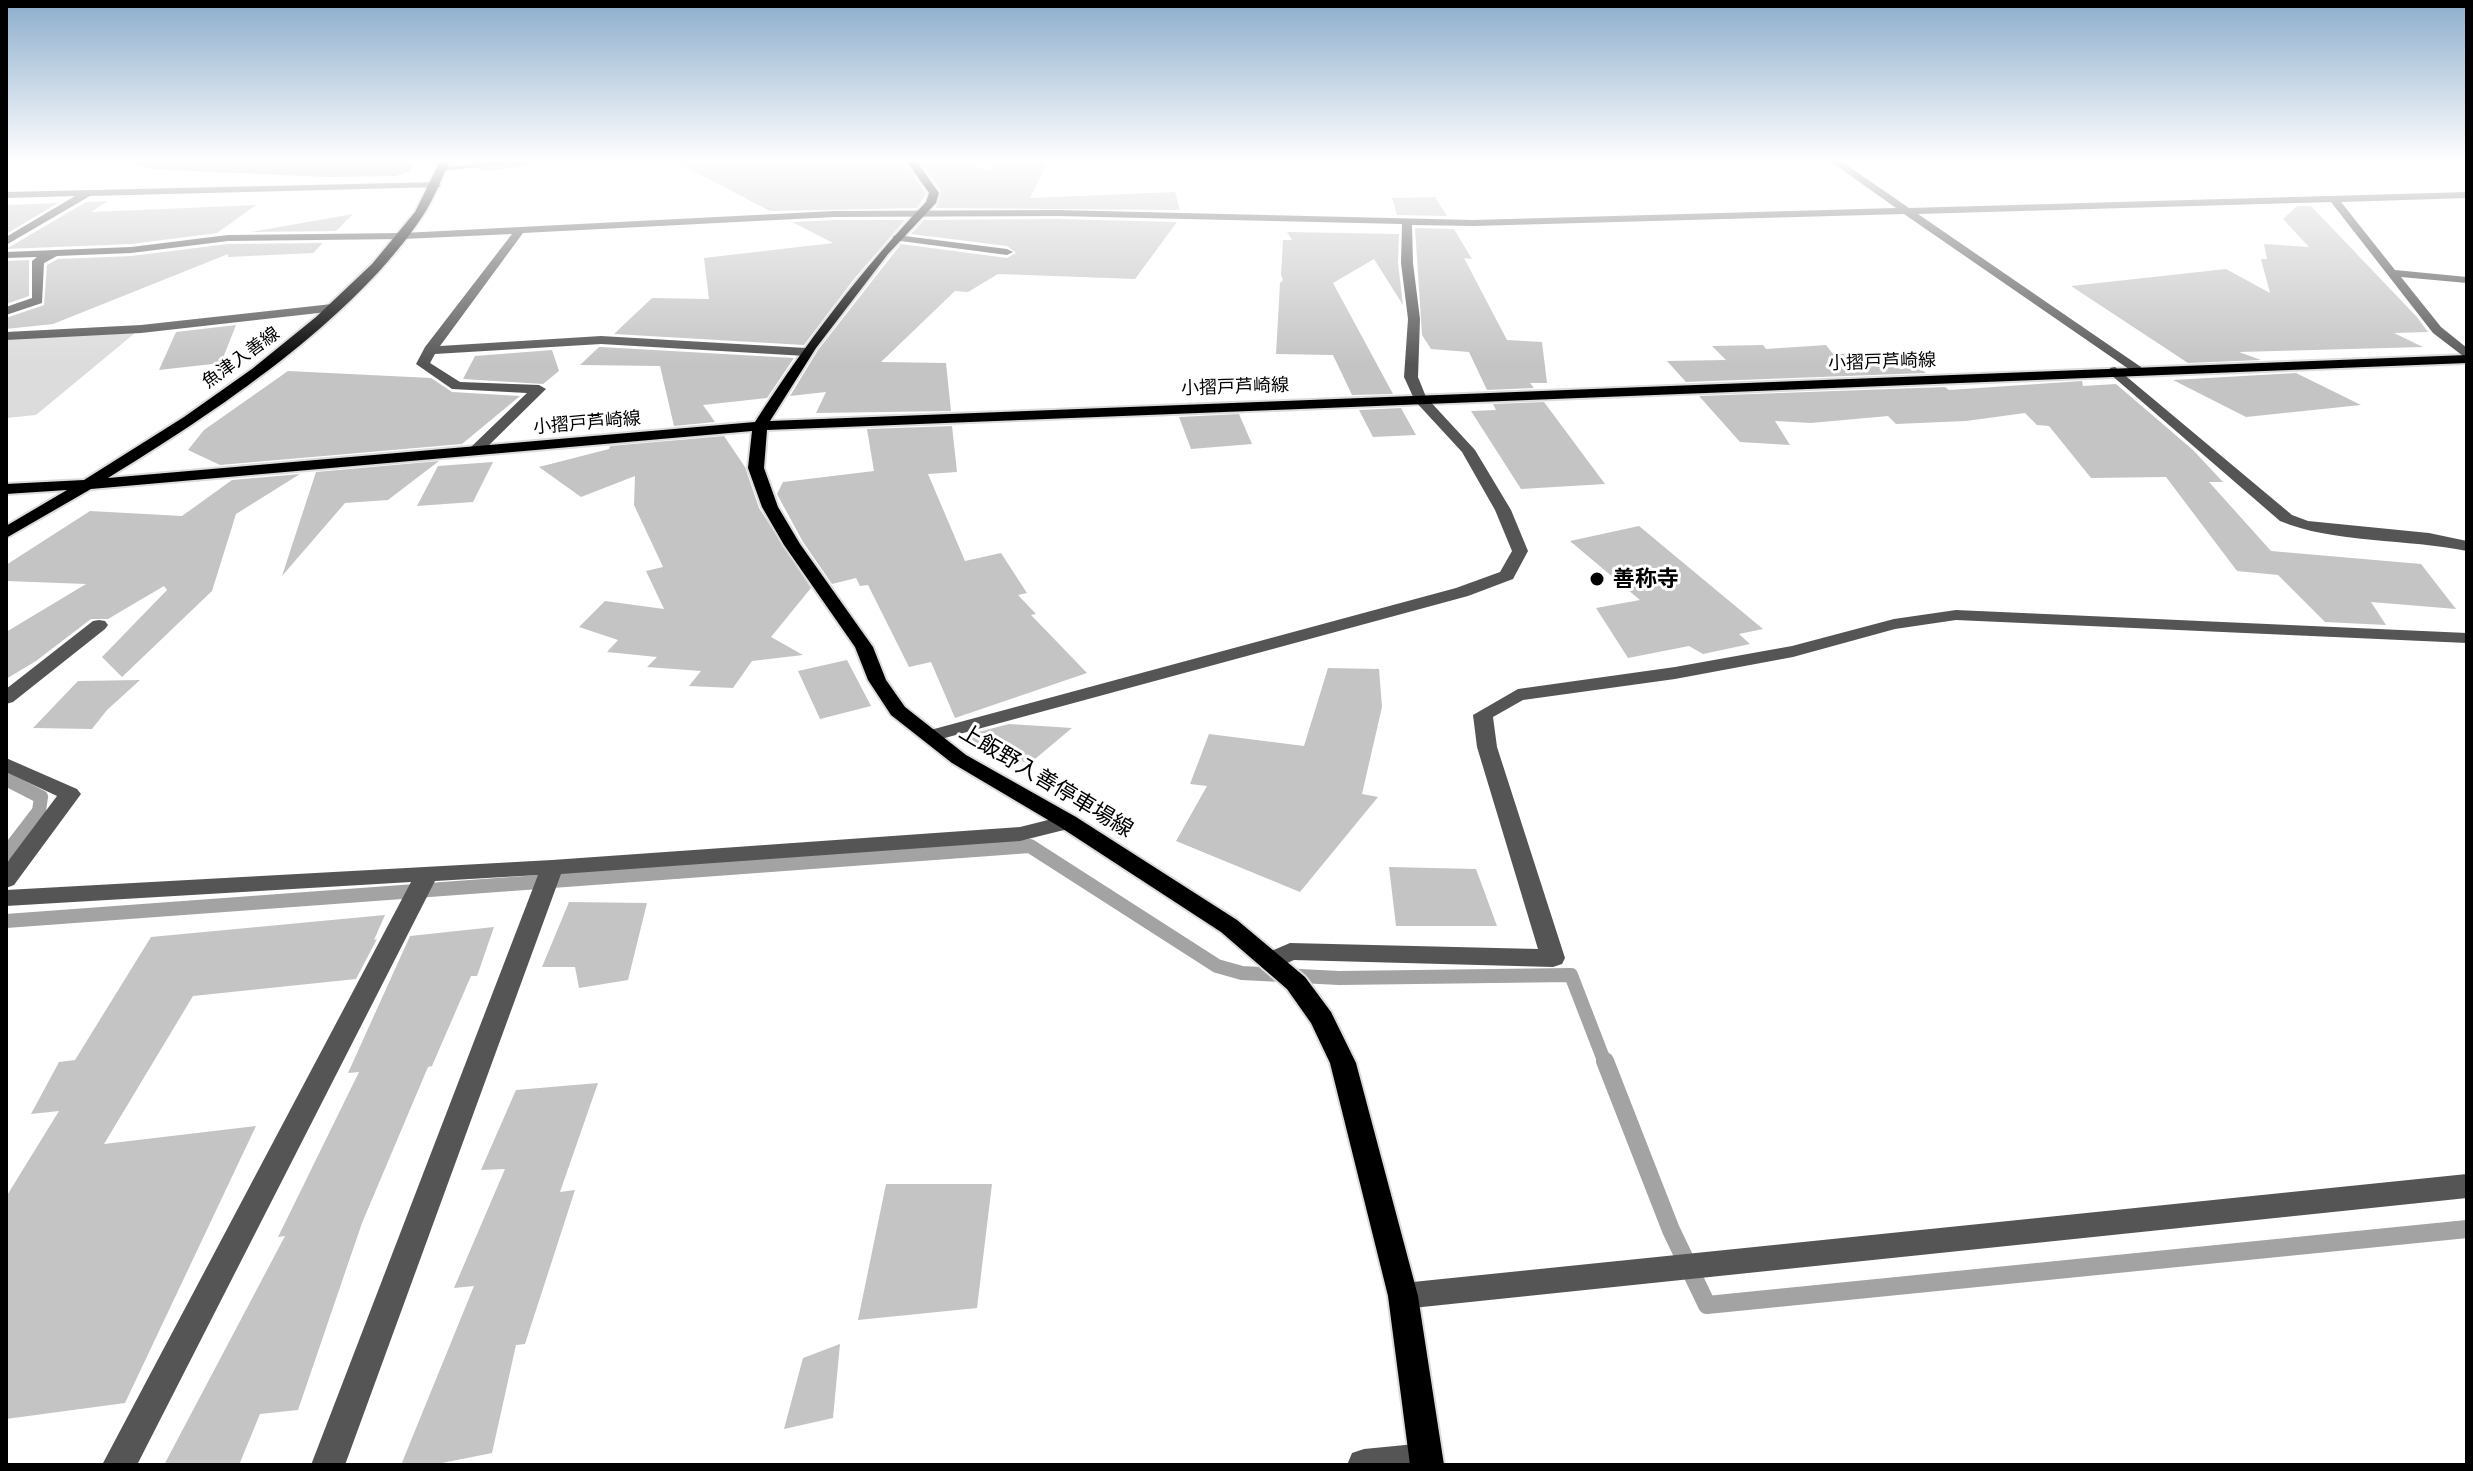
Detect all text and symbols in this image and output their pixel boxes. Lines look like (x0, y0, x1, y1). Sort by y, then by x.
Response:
street label: 魚津入善線 (198, 323, 284, 393)
street label: 小摺戸芦崎線 (1828, 349, 1936, 375)
street label: 小摺戸芦崎線 (1181, 374, 1289, 400)
street label: 小摺戸芦崎線 (532, 408, 642, 438)
place label: 善称寺 (1613, 566, 1679, 592)
marker: 善称寺 (1588, 570, 1606, 588)
street label: 上飯野入善停車場線 (954, 719, 1138, 843)

